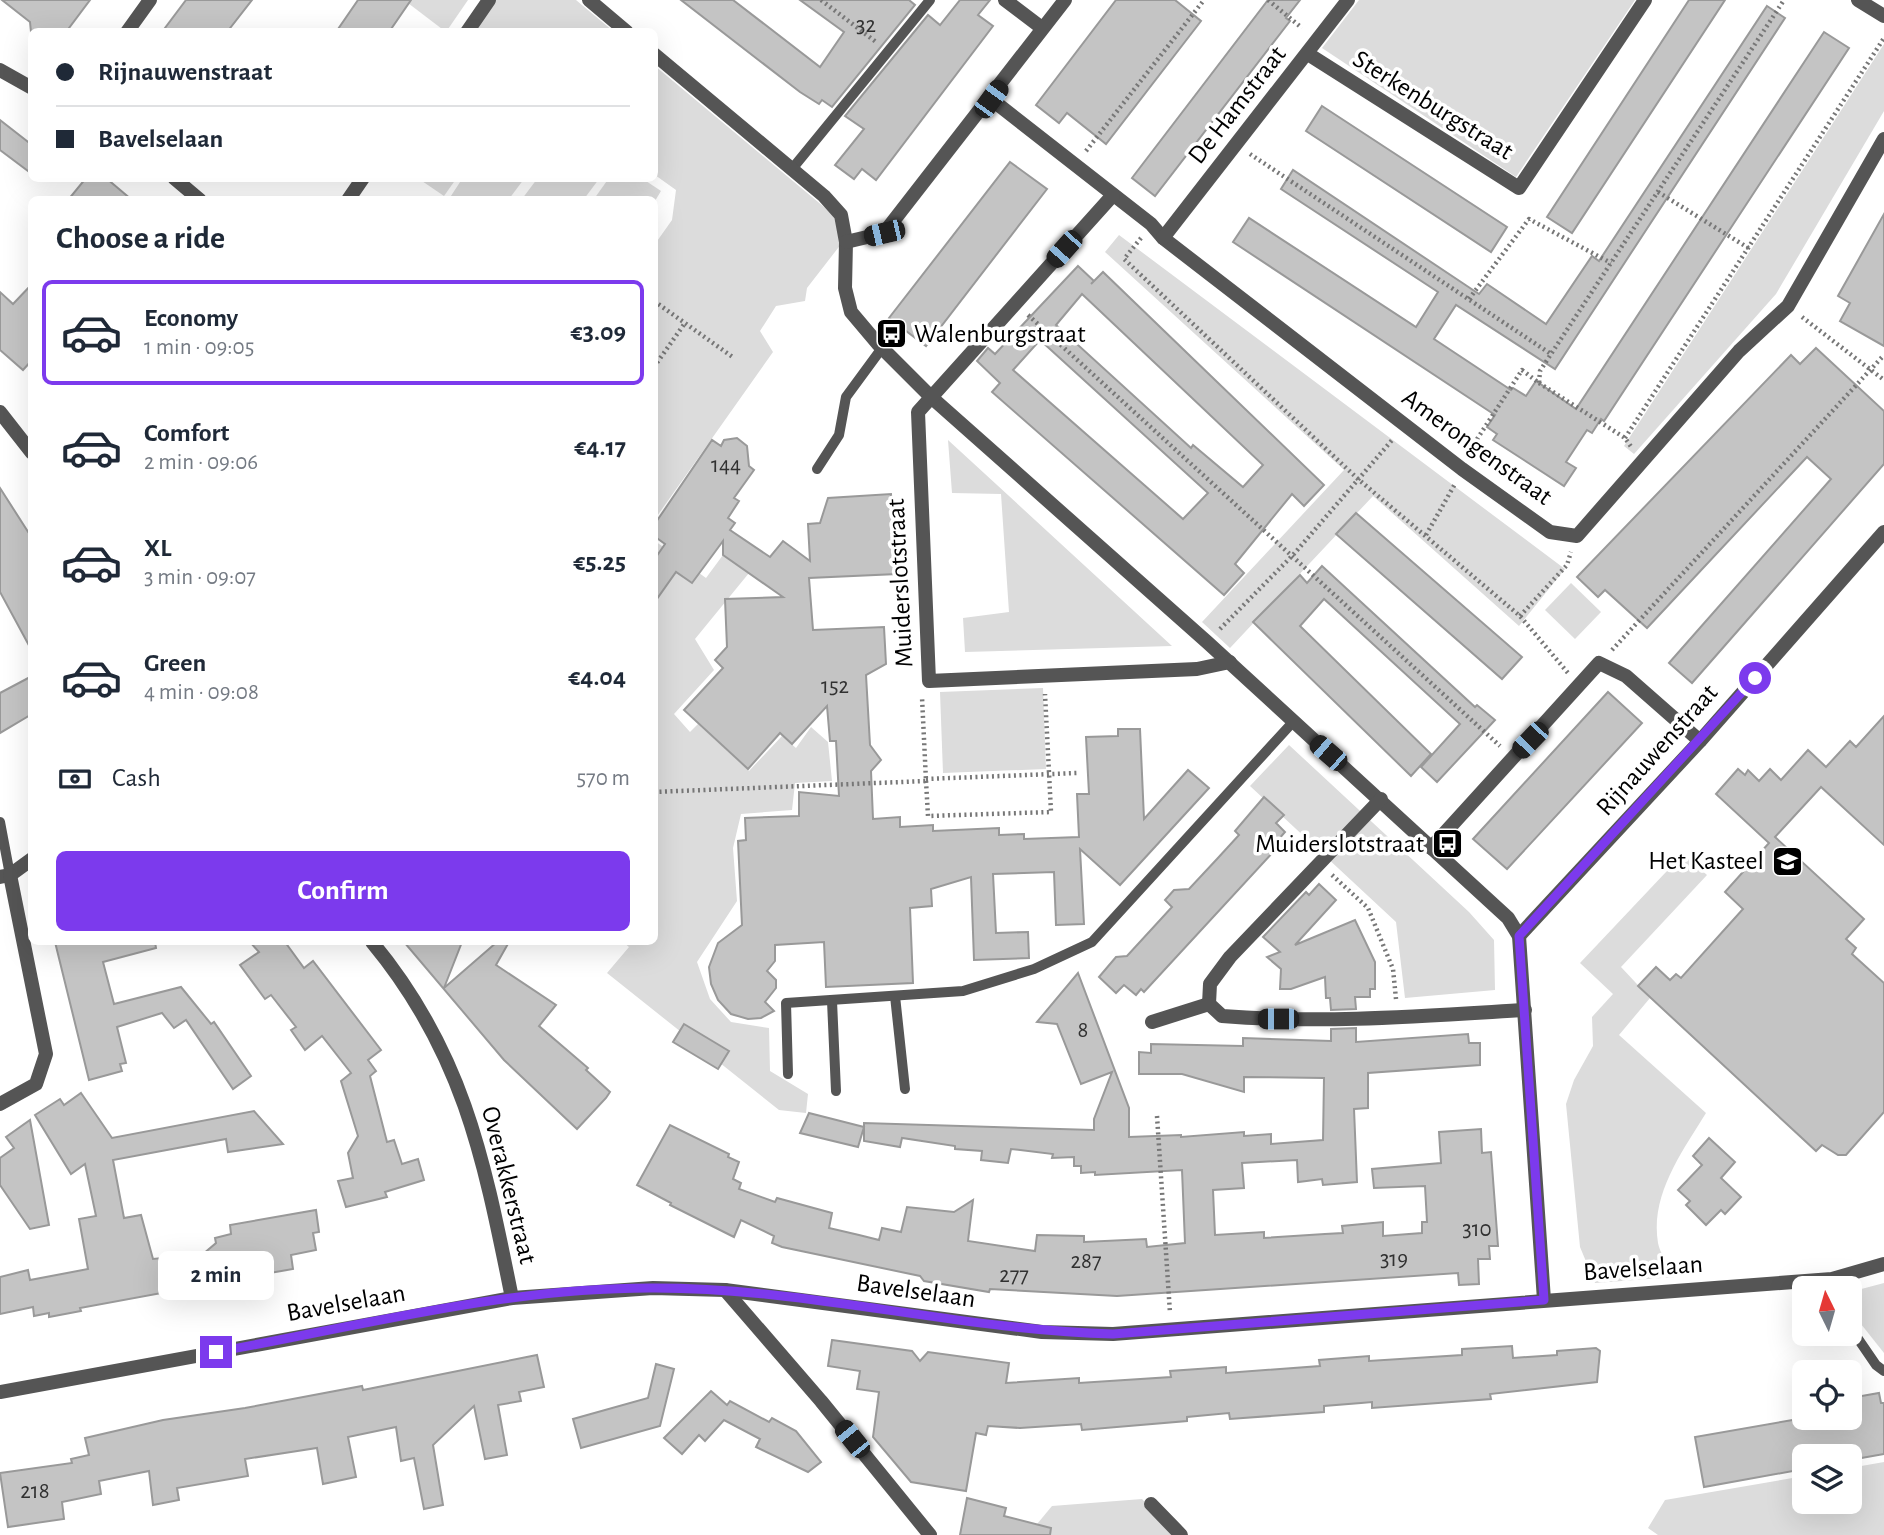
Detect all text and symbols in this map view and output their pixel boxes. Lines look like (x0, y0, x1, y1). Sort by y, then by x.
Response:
house number: 32 (856, 14, 876, 37)
street label: De Hamstraat (1183, 41, 1291, 169)
street label: Sterkenburgstraat (1348, 45, 1518, 165)
text: Rijnauwenstraat (98, 59, 272, 85)
car (971, 76, 1012, 122)
text: Bavelselaan (98, 126, 223, 152)
car (862, 218, 907, 248)
text: Choose a ride (56, 222, 225, 254)
car (1043, 226, 1086, 272)
icon: car (60, 301, 123, 364)
text: Economy (144, 305, 238, 331)
bus stop icon: Walenburgstraat (874, 317, 908, 351)
text: €3.09 (571, 319, 626, 345)
place label: Walenburgstraat (914, 321, 1085, 347)
text: 1 min · 09:05 (144, 336, 254, 359)
street label: Amerongenstraat (1397, 384, 1557, 510)
icon: car (60, 416, 123, 479)
text: Comfort (144, 420, 229, 446)
text: €4.17 (574, 434, 626, 460)
text: 2 min · 09:06 (144, 451, 258, 474)
house number: 144 (711, 454, 741, 477)
street label: Muiderslotstraat (883, 498, 917, 668)
icon: car (60, 531, 123, 594)
text: XL (144, 535, 171, 561)
text: €5.25 (573, 549, 626, 575)
text: 3 min · 09:07 (144, 566, 256, 589)
icon: car (60, 646, 123, 709)
text: Green (144, 650, 206, 676)
route start (1739, 662, 1771, 694)
text: €4.04 (568, 664, 626, 690)
house number: 152 (821, 675, 849, 698)
street label: Rijnauwenstraat (1591, 679, 1723, 821)
text: 4 min · 09:08 (144, 681, 259, 704)
car (1508, 718, 1553, 762)
car (1306, 731, 1351, 775)
icon: cash (56, 760, 94, 798)
text: Cash (112, 765, 161, 791)
text: 570 m (576, 767, 630, 790)
bus stop icon: Muiderslotstraat (1430, 827, 1464, 861)
place label: Muiderslotstraat (1255, 831, 1424, 857)
school or university icon: Het Kasteel (1770, 844, 1804, 878)
place label: Het Kasteel (1648, 848, 1764, 874)
button: Confirm (56, 851, 630, 931)
car (1258, 1009, 1300, 1030)
house number: 8 (1078, 1019, 1088, 1042)
street label: Overakkerstraat (477, 1104, 541, 1266)
house number: 310 (1462, 1218, 1492, 1241)
house number: 319 (1380, 1248, 1408, 1271)
callout: 2 min (158, 1250, 274, 1300)
house number: 287 (1071, 1250, 1101, 1273)
street label: Bavelselaan (1582, 1251, 1704, 1285)
text: 2 min (190, 1264, 242, 1287)
house number: 277 (999, 1264, 1029, 1287)
street label: Bavelselaan (855, 1270, 977, 1312)
north arrow (1792, 1276, 1862, 1346)
map controls (1792, 1276, 1862, 1514)
street label: Bavelselaan (285, 1280, 407, 1326)
route end (200, 1336, 232, 1368)
button: locate (1792, 1360, 1862, 1430)
car (831, 1416, 874, 1462)
button: layers (1792, 1444, 1862, 1514)
house number: 218 (20, 1480, 50, 1503)

